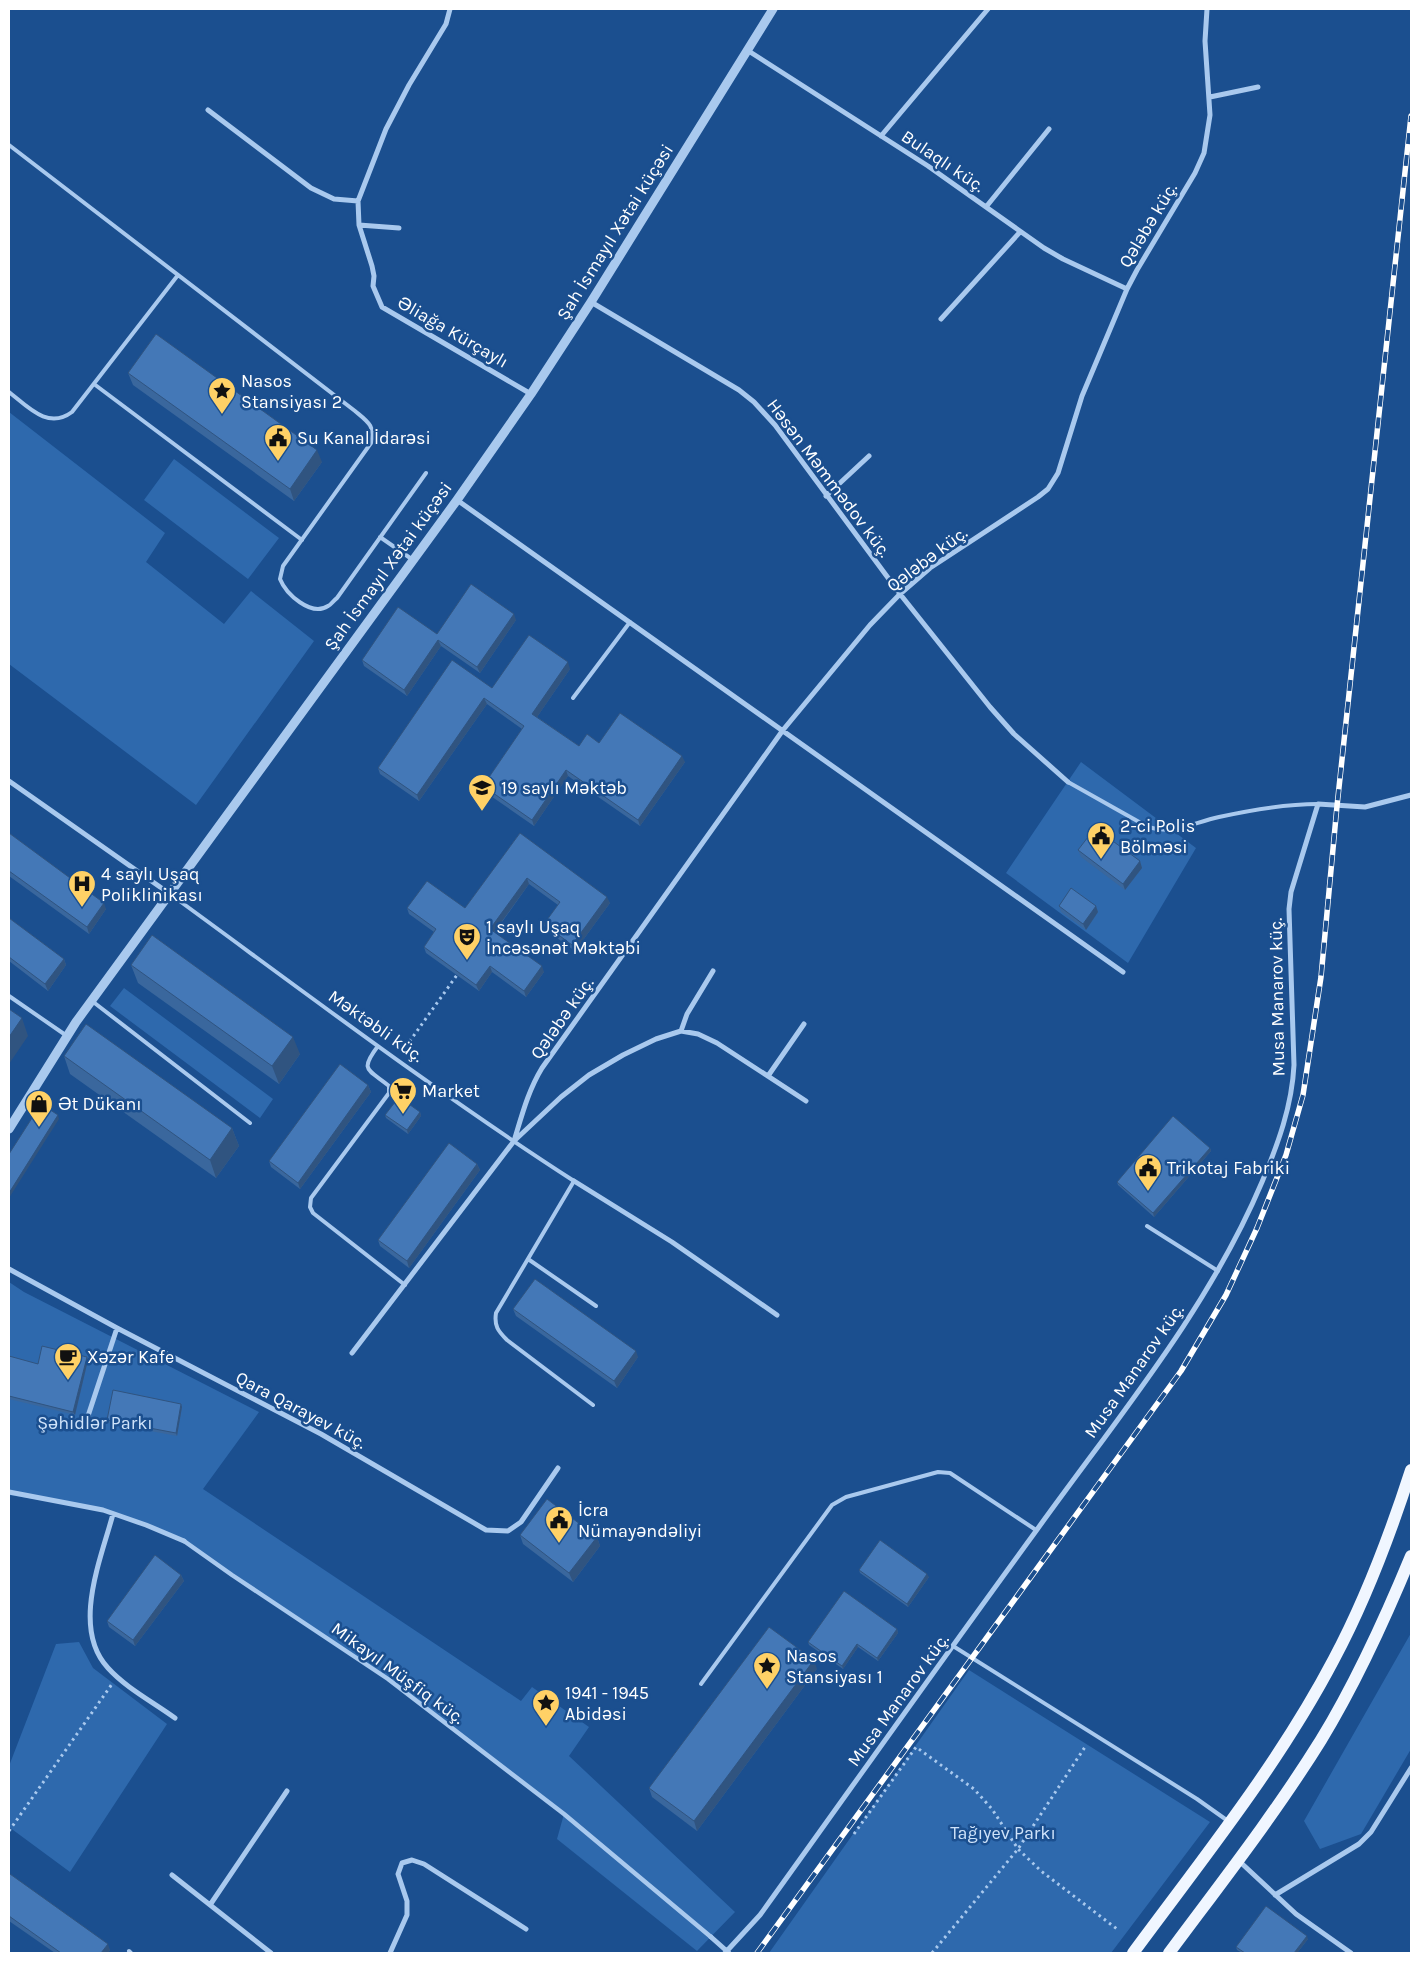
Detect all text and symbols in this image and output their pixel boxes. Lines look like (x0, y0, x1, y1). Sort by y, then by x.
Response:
street label: Bulaqlı küç. (897, 125, 989, 197)
street label: Şah İsmayıl Xətai küçəsi (552, 140, 678, 324)
street label: Qələbə küç. (1114, 178, 1182, 272)
street label: Əliağa Kürçaylı (394, 291, 512, 373)
place label: Nasos Stansiyası 2 (241, 370, 342, 413)
place icon: Nasos Stansiyası 2 (207, 376, 237, 415)
street label: Həsən Məmmədov küç. (762, 394, 896, 562)
public building icon: Su Kanal İdarəsi (263, 423, 293, 462)
place label: Su Kanal İdarəsi (297, 427, 431, 449)
street label: Şah İsmayıl Xətai küçəsi (319, 477, 457, 655)
street label: Qələbə küç. (882, 522, 972, 596)
school or university icon: 19 saylı Məktəb (467, 773, 497, 812)
place label: 19 saylı Məktəb (501, 777, 627, 799)
place label: 2-ci Polis Bölməsi (1120, 815, 1195, 858)
public building icon: 2-ci Polis Bölməsi (1086, 821, 1116, 860)
place label: 4 saylı Uşaq Poliklinikası (101, 863, 203, 906)
hospital icon: 4 saylı Uşaq Poliklinikası (67, 869, 97, 908)
place label: 1 saylı Uşaq İncəsənət Məktəbi (486, 916, 641, 959)
street label: Musa Manarov küç. (1265, 917, 1289, 1077)
theatre icon: 1 saylı Uşaq İncəsənət Məktəbi (452, 922, 482, 961)
street label: Qələbə küç. (526, 973, 598, 1063)
street label: Məktəbli küç. (324, 985, 428, 1067)
supermarket icon: Market (388, 1076, 418, 1115)
place label: Market (422, 1080, 480, 1102)
shop icon: Ət Dükanı (24, 1089, 54, 1128)
place label: Ət Dükanı (58, 1093, 142, 1115)
public building icon: Trikotaj Fabriki (1133, 1153, 1163, 1192)
place label: Trikotaj Fabriki (1167, 1157, 1290, 1179)
street label: Musa Manarov küç. (1079, 1300, 1189, 1442)
cafe icon: Xəzər Kafe (53, 1342, 83, 1381)
place label: Xəzər Kafe (87, 1346, 174, 1368)
street label: Qara Qarayev küç. (232, 1366, 370, 1454)
park label: Şəhidlər Parkı (37, 1412, 153, 1434)
place label: İcra Nümayəndəliyi (578, 1499, 702, 1542)
public building icon: İcra Nümayəndəliyi (544, 1505, 574, 1544)
street label: Mikayıl Müşfiq küç. (327, 1617, 469, 1729)
street label: Musa Manarov küç. (842, 1629, 954, 1771)
place label: Nasos Stansiyası 1 (786, 1645, 883, 1688)
place icon: Nasos Stansiyası 1 (752, 1651, 782, 1690)
place label: 1941 - 1945 Abidəsi (565, 1682, 649, 1725)
place icon: 1941 - 1945 Abidəsi (531, 1688, 561, 1727)
park label: Tağıyev Parkı (950, 1822, 1056, 1844)

